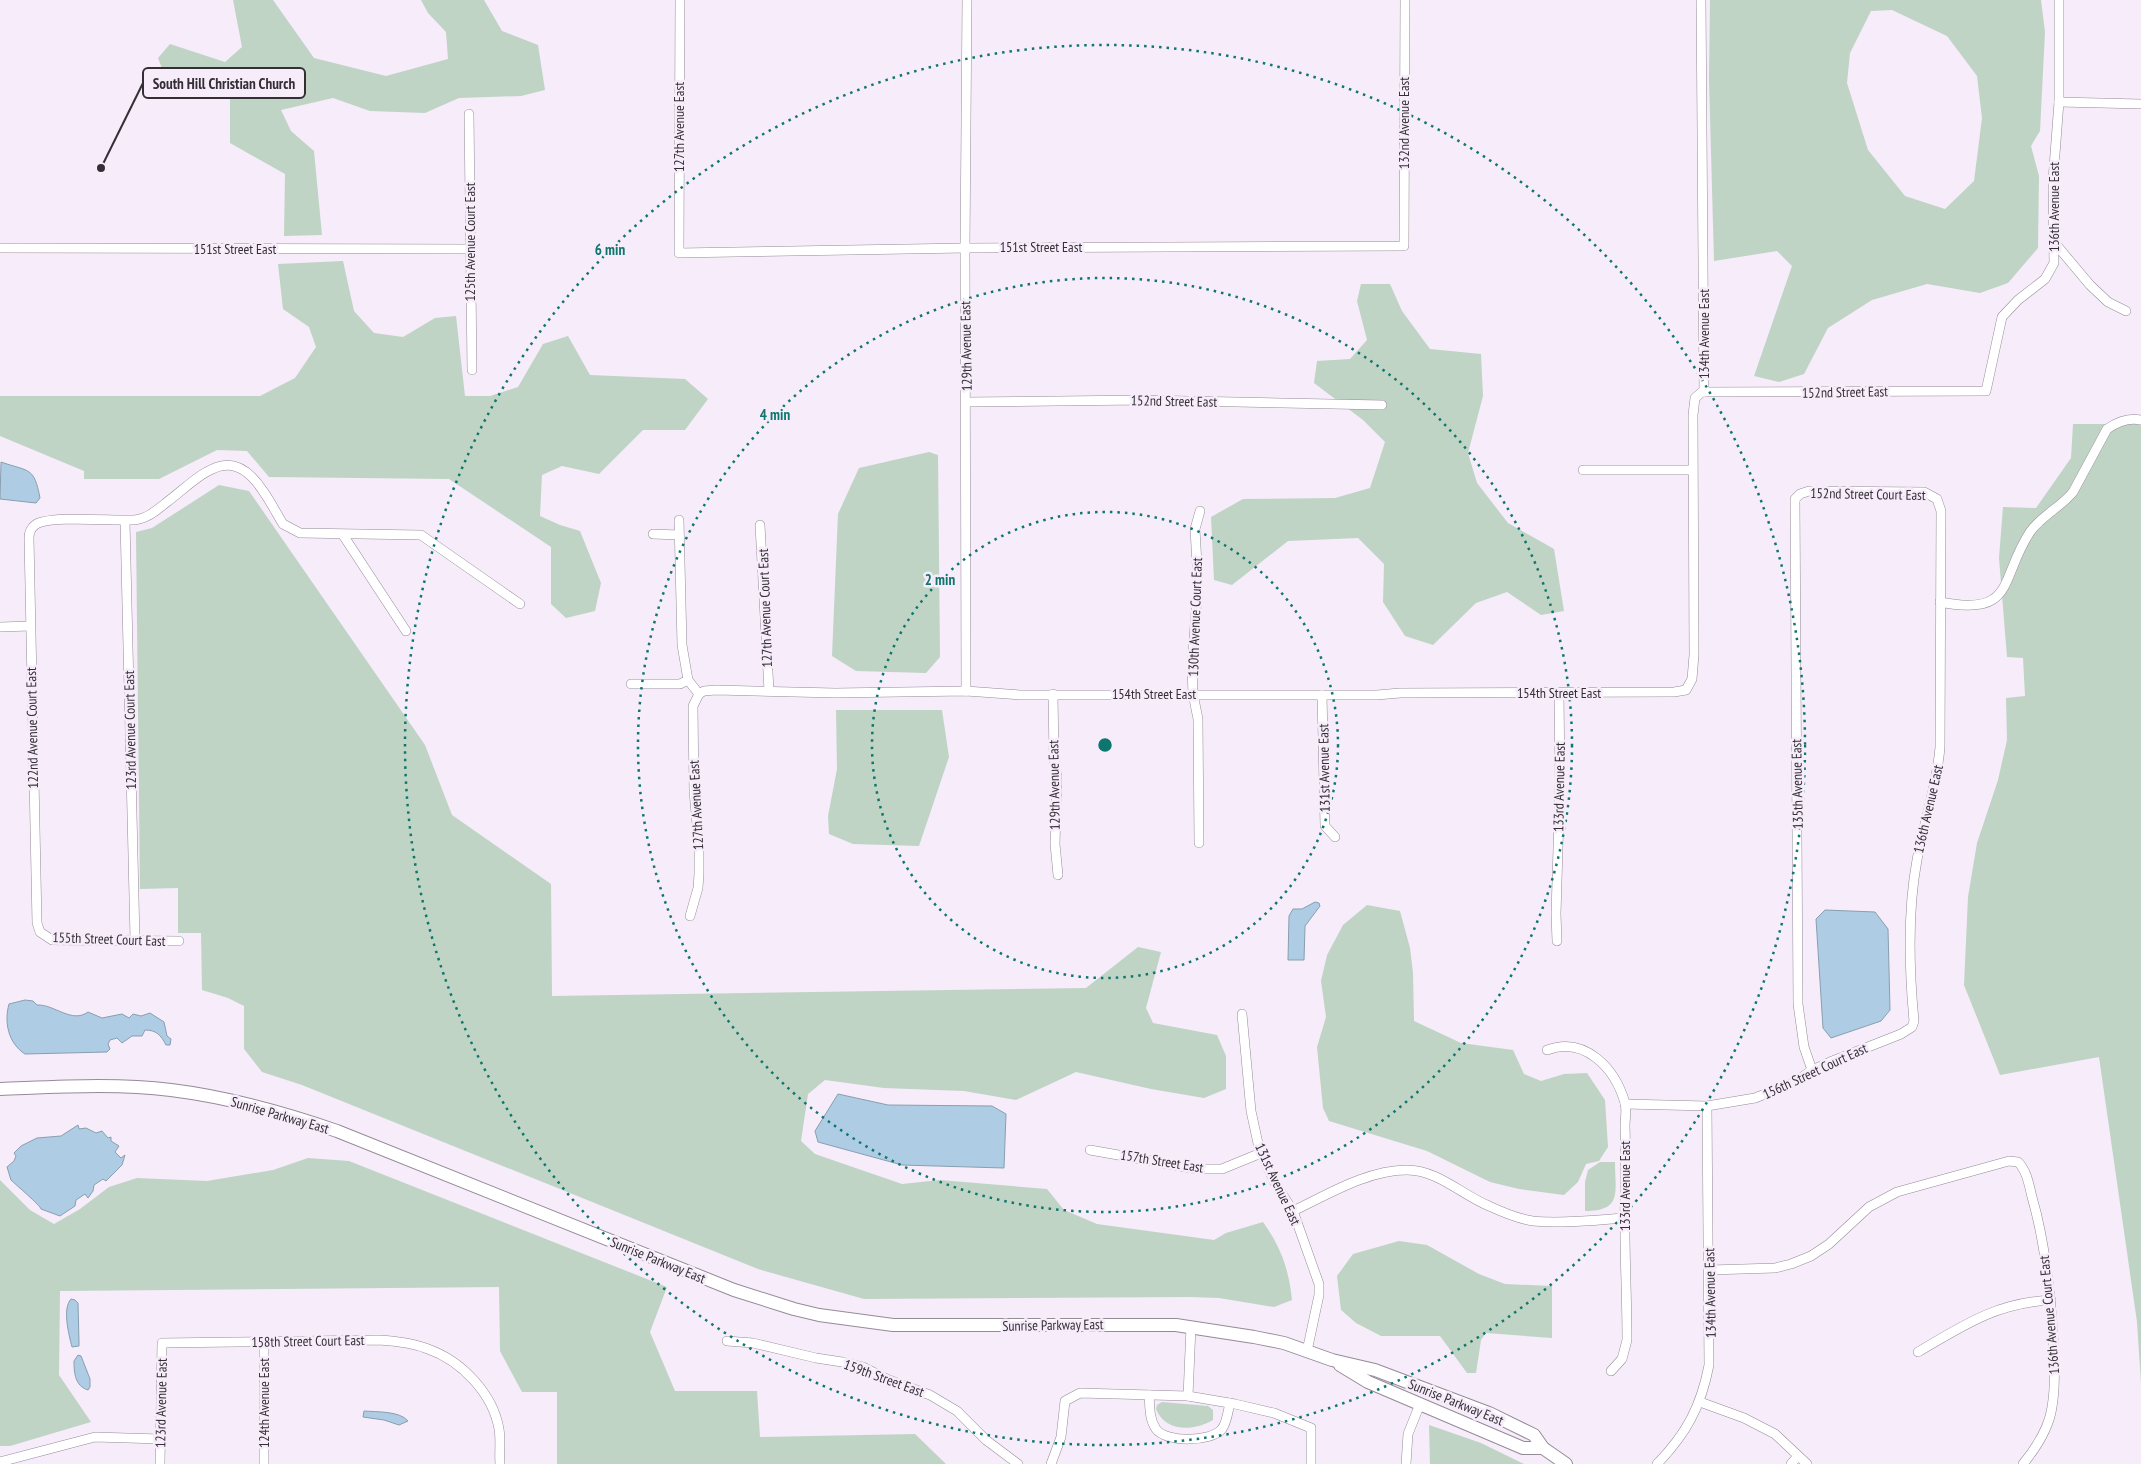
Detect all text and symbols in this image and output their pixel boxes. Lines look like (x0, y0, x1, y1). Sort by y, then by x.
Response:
callout: South Hill Christian Church (143, 68, 305, 98)
text: South Hill Christian Church (153, 74, 296, 93)
street label: 132nd Avenue East (1395, 77, 1413, 169)
street label: 127th Avenue East (670, 82, 688, 172)
street label: 136th Avenue East (2045, 162, 2063, 252)
street label: 125th Avenue Court East (461, 182, 479, 302)
street label: 151st Street East (1000, 238, 1082, 256)
street label: 151st Street East (194, 240, 276, 258)
text: 6 min (595, 240, 625, 259)
street label: 134th Avenue East (1695, 289, 1713, 379)
street label: 129th Avenue East (956, 301, 976, 391)
street label: 152nd Street East (1802, 382, 1888, 402)
street label: 152nd Street East (1131, 391, 1217, 411)
text: 4 min (760, 405, 790, 424)
street label: 152nd Street Court East (1810, 484, 1926, 504)
street label: 127th Avenue Court East (754, 548, 776, 668)
street label: 130th Avenue Court East (1184, 557, 1206, 677)
text: 2 min (925, 570, 955, 589)
street label: 122nd Avenue Court East (22, 667, 42, 789)
street label: 123rd Avenue Court East (120, 670, 140, 790)
street label: 154th Street East (1517, 684, 1601, 702)
street label: 154th Street East (1112, 685, 1196, 703)
street label: 131st Avenue East (1314, 723, 1334, 812)
centre of rings (1096, 736, 1114, 754)
street label: 135th Avenue East (1787, 739, 1807, 829)
street label: 129th Avenue East (1044, 740, 1064, 830)
street label: 133rd Avenue East (1549, 742, 1569, 832)
street label: 127th Avenue East (685, 759, 707, 850)
street label: 136th Avenue East (1909, 763, 1947, 855)
street label: 155th Street Court East (52, 928, 166, 950)
street label: 156th Street Court East (1760, 1039, 1870, 1103)
street label: Sunrise Parkway East (229, 1092, 331, 1138)
street label: 131st Avenue East (1251, 1140, 1305, 1228)
street label: 133rd Avenue East (1616, 1141, 1634, 1231)
street label: 157th Street East (1119, 1146, 1205, 1176)
street label: Sunrise Parkway East (608, 1233, 708, 1287)
street label: 134th Avenue East (1700, 1248, 1720, 1338)
street label: 136th Avenue Court East (2035, 1255, 2063, 1375)
street label: Sunrise Parkway East (1002, 1315, 1104, 1335)
street label: 158th Street Court East (251, 1331, 365, 1351)
street label: 159th Street East (841, 1355, 927, 1401)
street label: 123rd Avenue East (151, 1358, 171, 1448)
street label: 124th Avenue East (255, 1358, 273, 1448)
street label: Sunrise Parkway East (1406, 1375, 1506, 1429)

